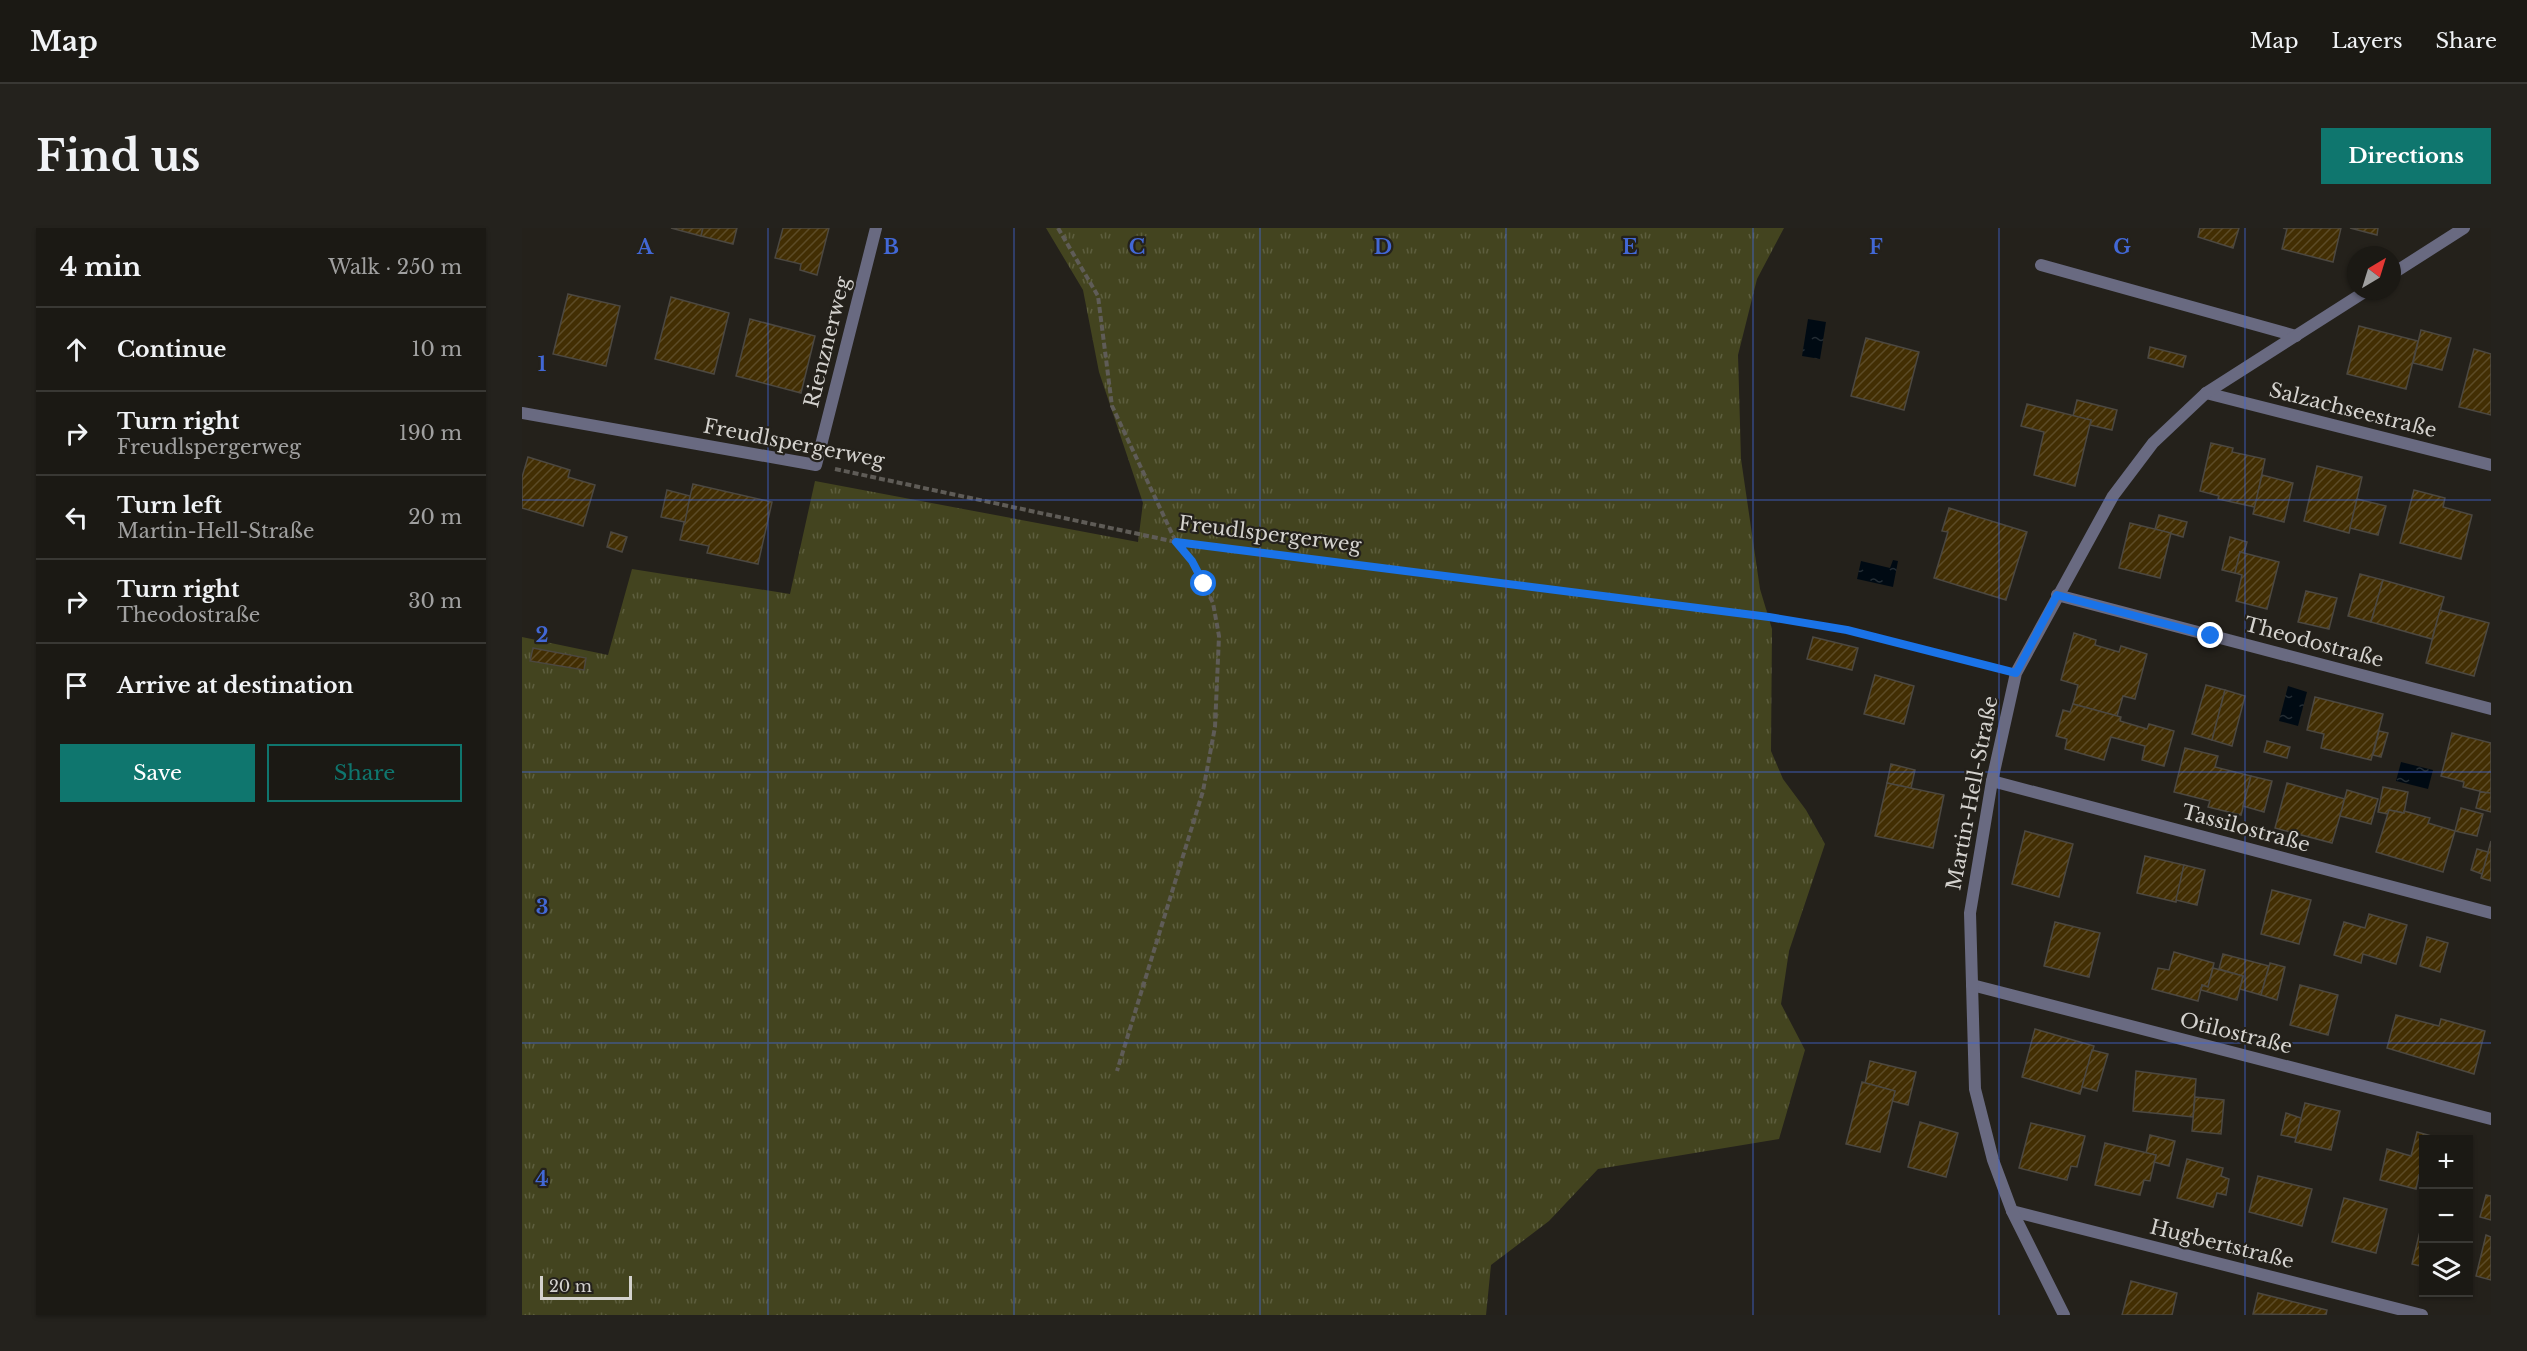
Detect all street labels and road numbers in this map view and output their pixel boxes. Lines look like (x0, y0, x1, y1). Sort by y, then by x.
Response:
street label: Rienznerweg (799, 273, 855, 410)
street label: Salzachseestraße (2267, 378, 2439, 442)
street label: Freudlspergerweg (701, 414, 888, 473)
street label: Freudlspergerweg (1177, 511, 1364, 557)
street label: Theodostraße (2242, 612, 2386, 672)
street label: Martin-Hell-Straße (1941, 694, 2003, 892)
street label: Tassilostraße (2179, 799, 2313, 857)
street label: Otilostraße (2177, 1007, 2295, 1059)
street label: Hugbertstraße (2148, 1215, 2296, 1273)

